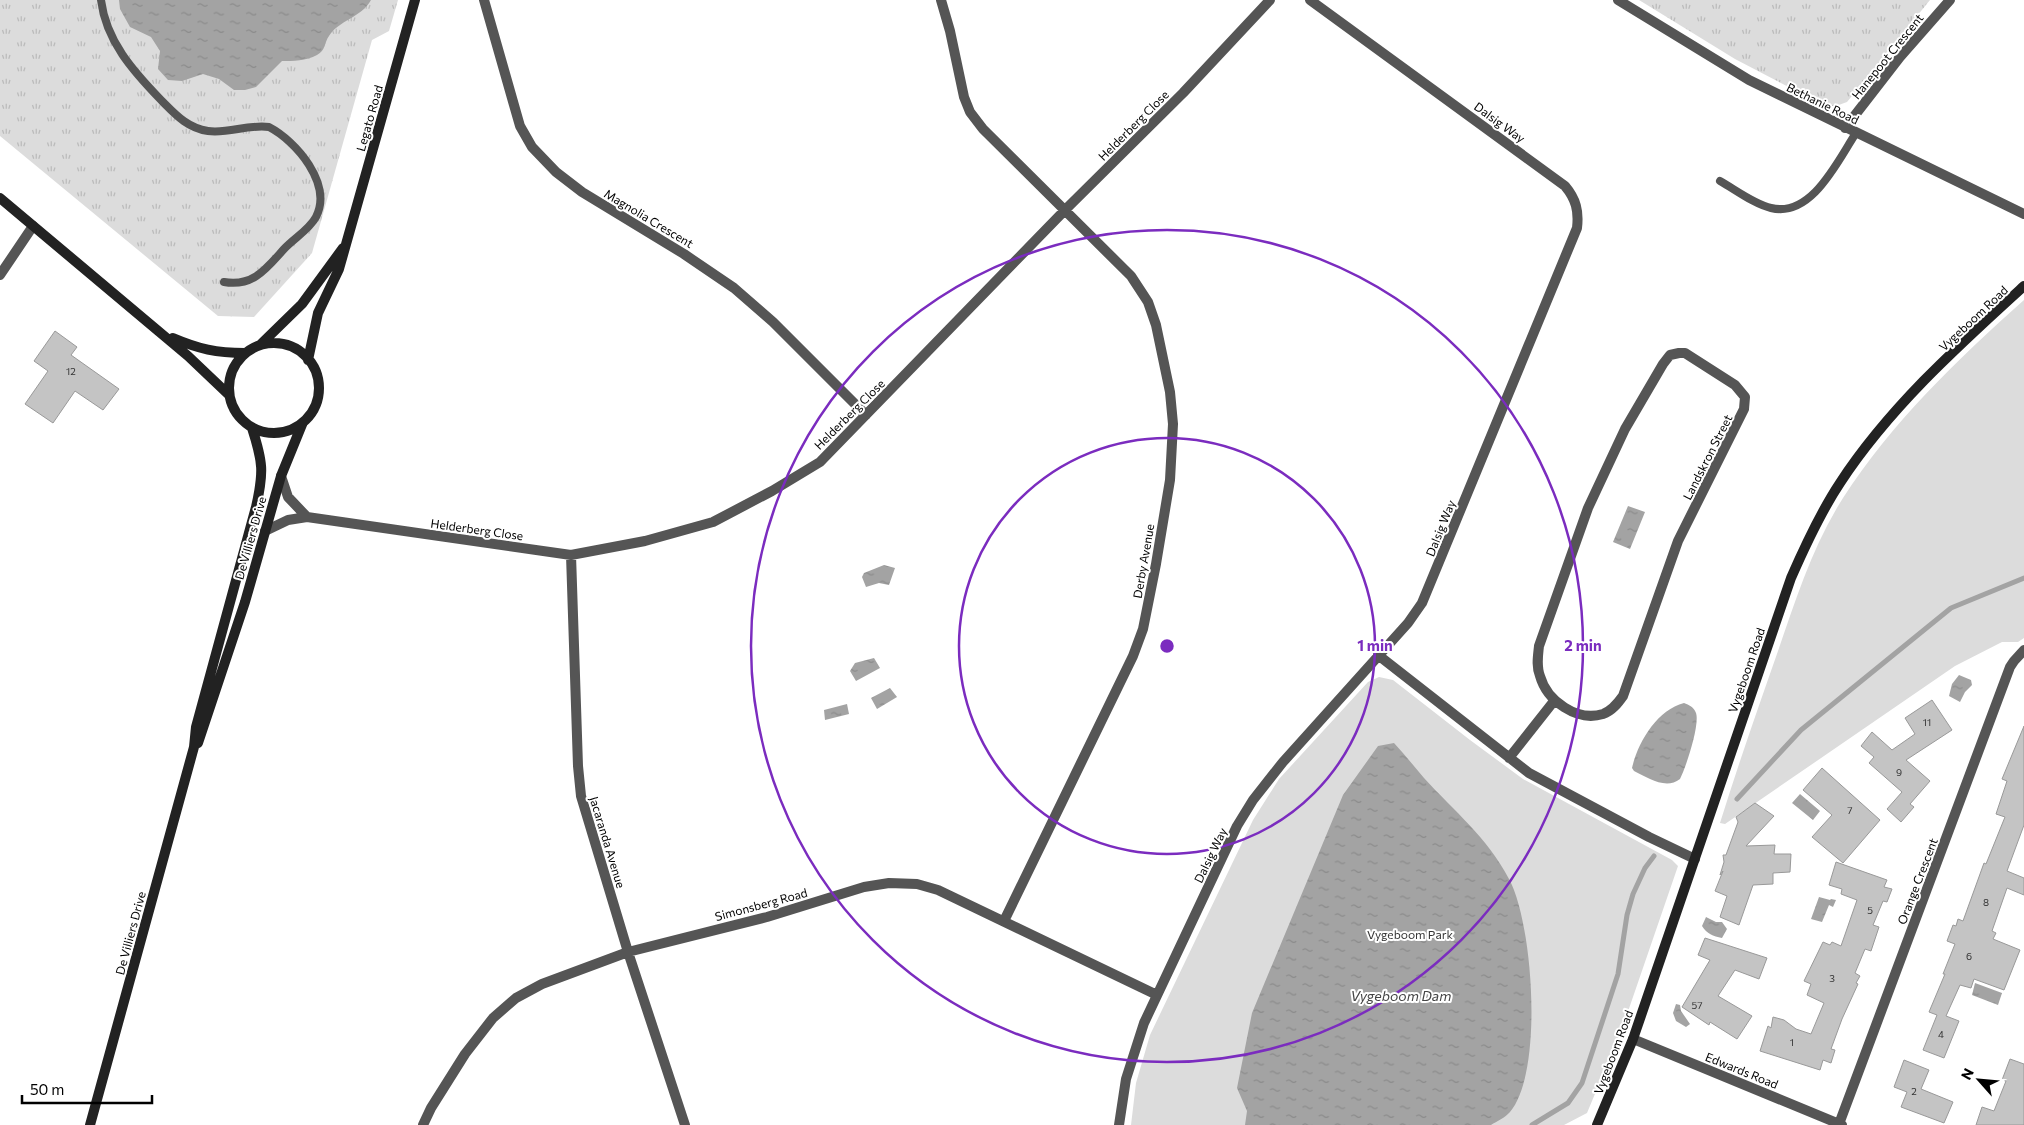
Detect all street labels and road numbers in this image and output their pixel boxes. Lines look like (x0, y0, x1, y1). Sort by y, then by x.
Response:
street label: Hanepoot Crescent (1848, 10, 1926, 101)
street label: Bethanie Road (1785, 79, 1861, 127)
street label: Legato Road (353, 83, 385, 153)
street label: Helderberg Close (1095, 87, 1171, 163)
street label: Dalsig Way (1472, 99, 1528, 145)
street label: Magnolia Crescent (602, 186, 696, 250)
street label: Vygeboom Road (1936, 283, 2010, 353)
street label: Helderberg Close (811, 376, 887, 452)
street label: Landskron Street (1679, 412, 1735, 502)
street label: De Villiers Drive (231, 495, 269, 581)
street label: Dalsig Way (1422, 498, 1458, 558)
street label: Helderberg Close (430, 516, 524, 542)
street label: Derby Avenue (1130, 523, 1156, 599)
street label: Vygeboom Road (1725, 626, 1767, 714)
street label: Jacaranda Avenue (586, 794, 629, 890)
street label: Dalsig Way (1191, 825, 1229, 885)
street label: Orange Crescent (1894, 836, 1940, 926)
street label: Simonsberg Road (713, 885, 809, 923)
street label: De Villiers Drive (112, 890, 148, 976)
street label: Vygeboom Road (1591, 1008, 1635, 1096)
street label: Edwards Road (1704, 1049, 1780, 1091)

